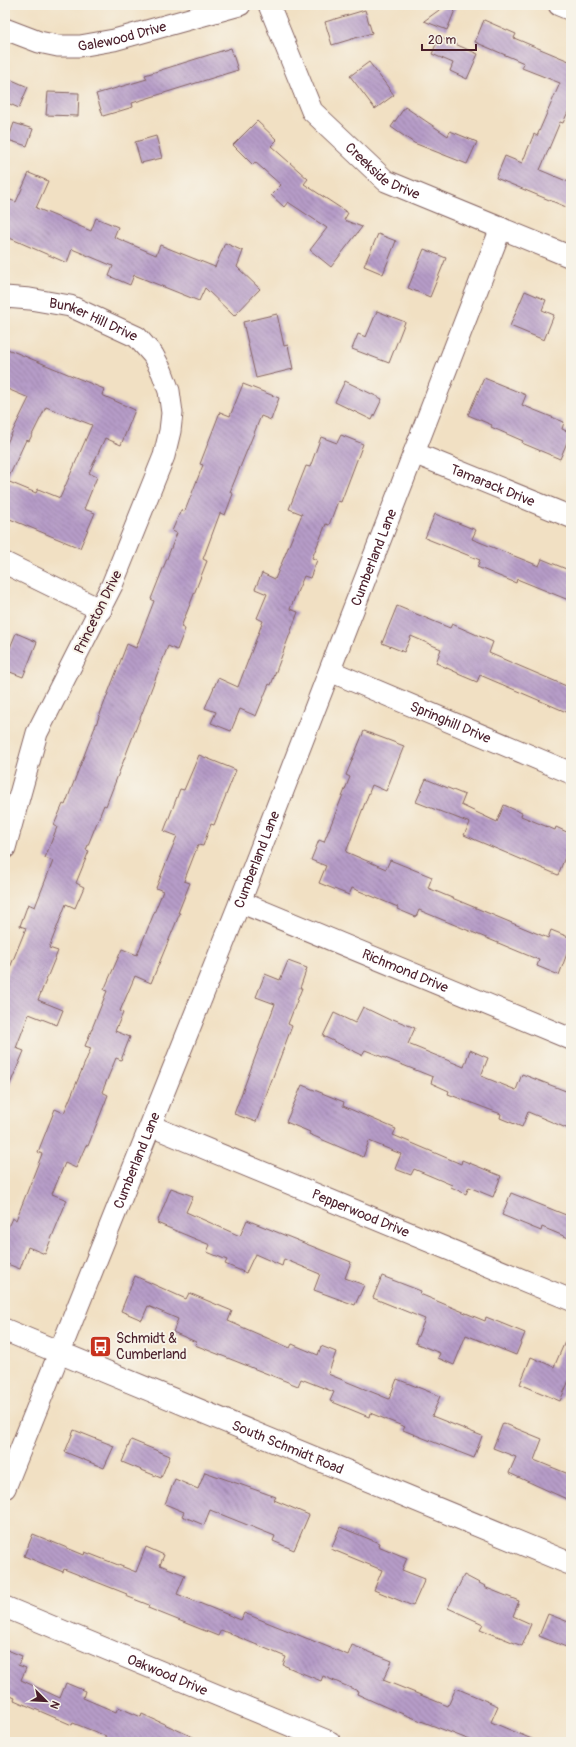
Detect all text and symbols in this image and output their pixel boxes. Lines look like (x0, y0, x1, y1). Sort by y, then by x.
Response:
street label: Galewood Drive (77, 17, 168, 55)
scale bar (422, 26, 476, 52)
text: 20 m (428, 33, 457, 48)
street label: Creekside Drive (342, 139, 423, 203)
street label: Bunker Hill Drive (48, 294, 141, 345)
street label: Tamarack Drive (448, 460, 538, 510)
street label: Cumberland Lane (347, 506, 400, 608)
street label: Princeton Drive (70, 567, 126, 656)
street label: Springhill Drive (408, 697, 494, 747)
street label: Cumberland Lane (230, 808, 283, 910)
street label: Richmond Drive (360, 945, 451, 996)
street label: Cumberland Lane (109, 1109, 163, 1211)
street label: Pepperwood Drive (309, 1185, 412, 1241)
place label: Schmidt & Cumberland (116, 1330, 187, 1363)
bus stop icon: Schmidt & Cumberland (88, 1333, 114, 1359)
street label: South Schmidt Road (229, 1416, 346, 1478)
street label: Oakwood Drive (125, 1650, 210, 1699)
north arrow (26, 1681, 66, 1721)
text: N (47, 1699, 62, 1711)

